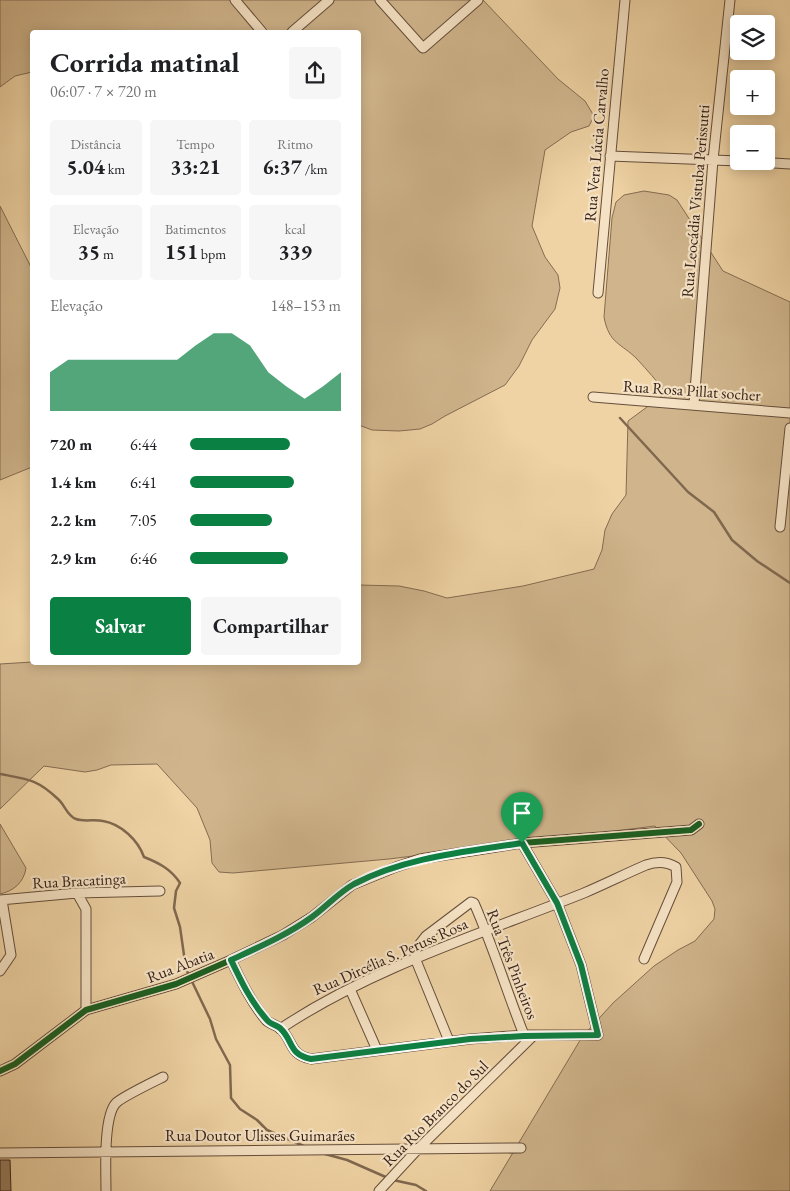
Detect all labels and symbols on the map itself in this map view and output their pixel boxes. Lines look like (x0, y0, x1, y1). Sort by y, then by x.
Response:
street label: Rua Vera Lúcia Carvalho (579, 67, 614, 223)
street label: Rua Leocádia Vistuba Perissutti (677, 104, 714, 298)
street label: Rua Rosa Pillat socher (622, 375, 762, 406)
pin (501, 792, 543, 843)
street label: Rua Bracatinga (32, 868, 127, 893)
street label: Rua Três Pinheiros (482, 906, 543, 1022)
street label: Rua Dircélia S. Peruss Rosa (310, 913, 471, 1000)
street label: Rua Abatia (144, 943, 217, 988)
street label: Rua Rio Branco do Sul (378, 1056, 493, 1171)
street label: Rua Doutor Ulisses Guimarães (165, 1125, 355, 1146)

